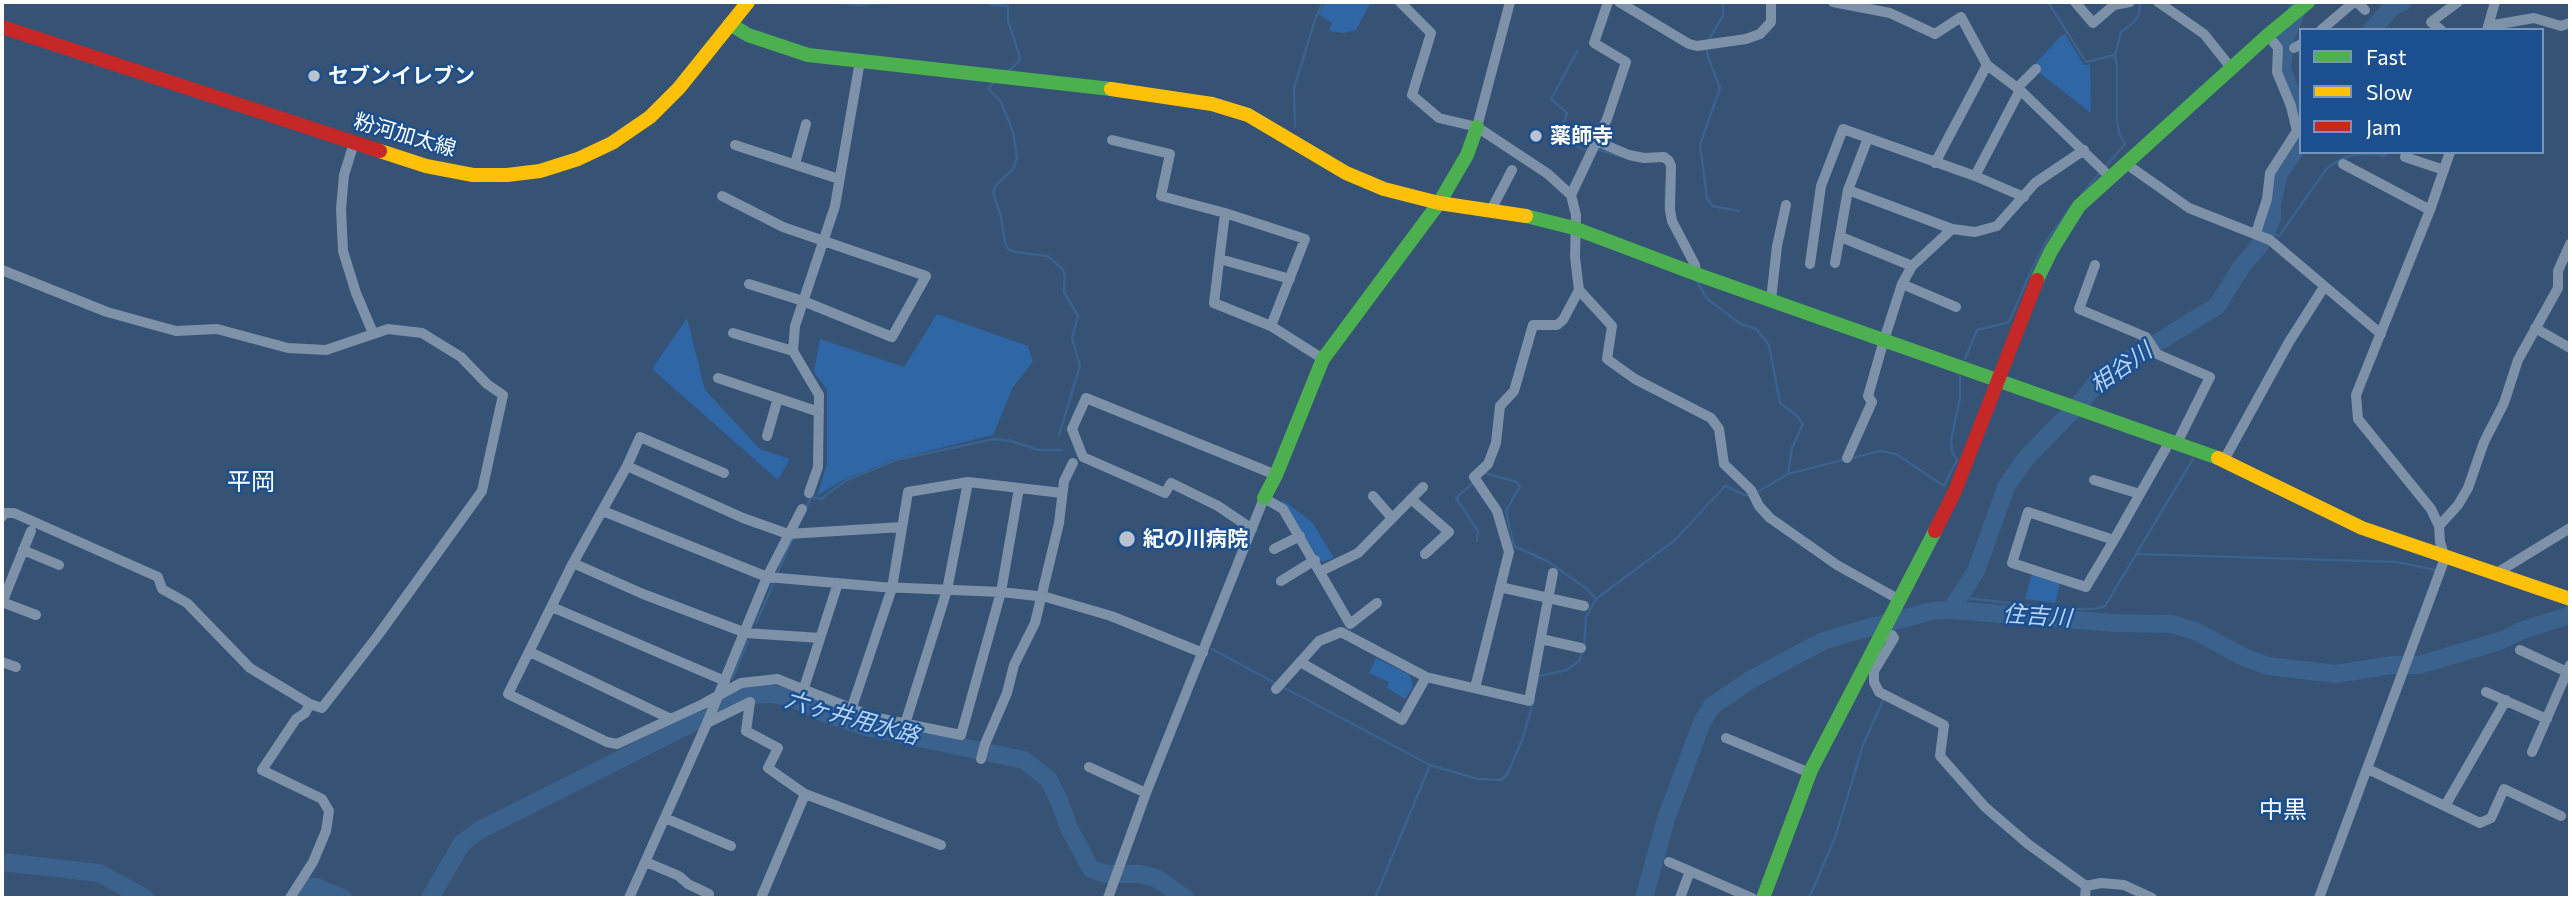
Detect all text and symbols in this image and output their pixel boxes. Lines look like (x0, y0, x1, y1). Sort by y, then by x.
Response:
legend (2299, 28, 2544, 154)
text: Fast (2366, 44, 2407, 69)
place label: セブンイレブン (328, 63, 475, 89)
marker: セブンイレブン (306, 68, 322, 84)
text: Slow (2366, 79, 2413, 104)
street label: 粉河加太線 (351, 108, 459, 162)
text: Jam (2366, 114, 2401, 139)
place label: 薬師寺 (1550, 123, 1613, 149)
marker: 薬師寺 (1528, 128, 1544, 144)
water label: 相谷川 (2085, 337, 2157, 399)
district label: 平岡 (227, 468, 275, 496)
place label: 紀の川病院 (1143, 526, 1248, 552)
marker: 紀の川病院 (1117, 529, 1137, 549)
water label: 住吉川 (2002, 600, 2072, 632)
water label: 六ヶ井用水路 (782, 686, 922, 750)
district label: 中黒 (2259, 796, 2307, 824)

